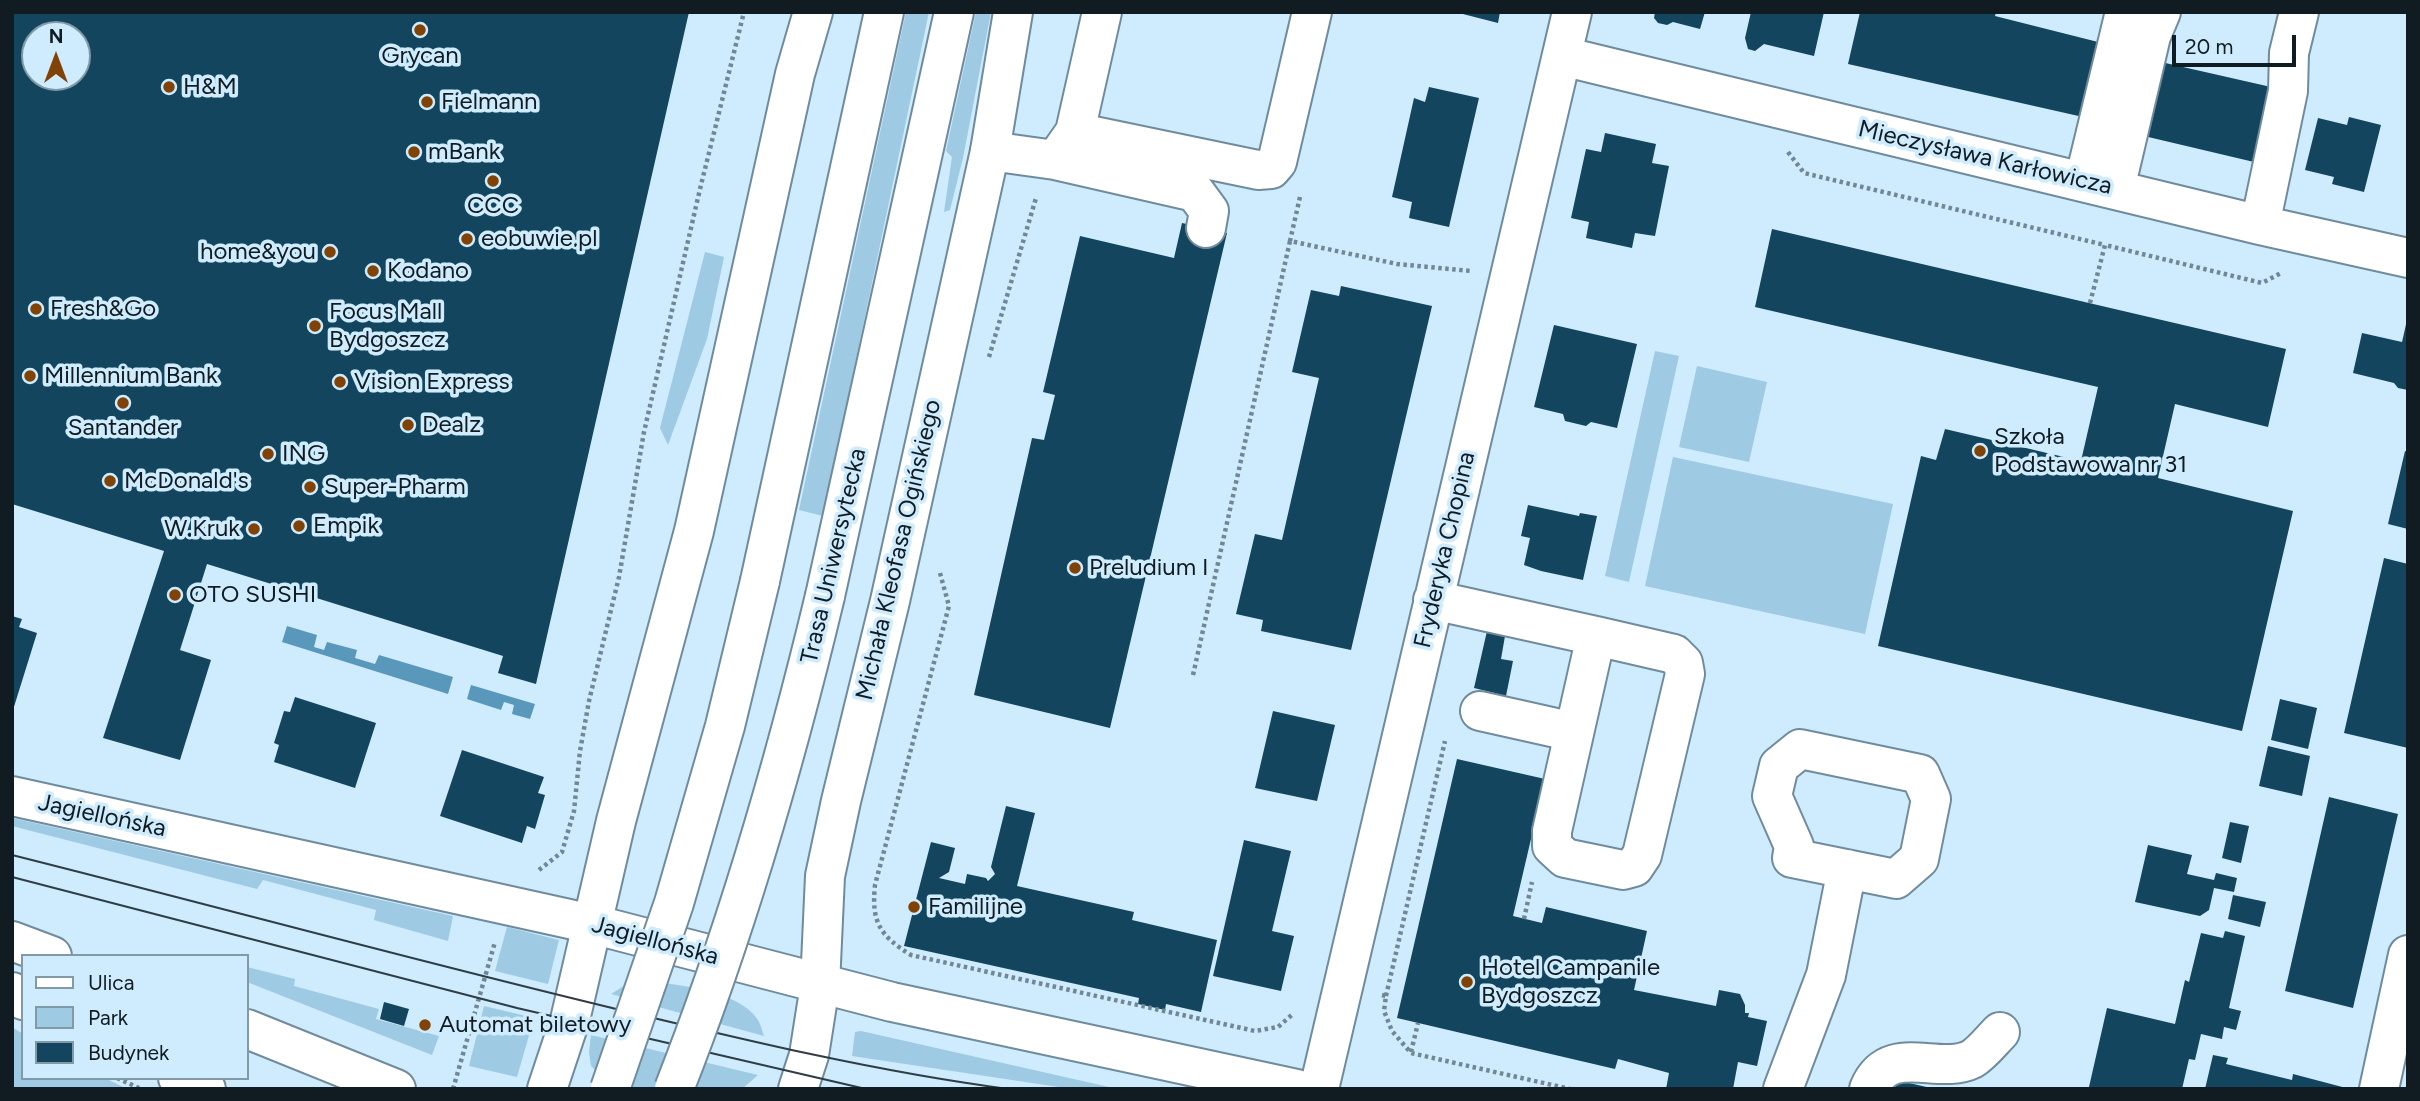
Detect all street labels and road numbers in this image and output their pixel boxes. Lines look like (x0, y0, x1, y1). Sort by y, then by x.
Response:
street label: Mieczysława Karłowicza (1855, 115, 2115, 201)
street label: Michała Kleofasa Ogińskiego (850, 397, 948, 703)
street label: Trasa Uniwersytecka (795, 446, 873, 666)
street label: Fryderyka Chopina (1408, 449, 1482, 651)
street label: Jagiellońska (35, 788, 169, 844)
street label: Jagiellońska (588, 910, 722, 972)

